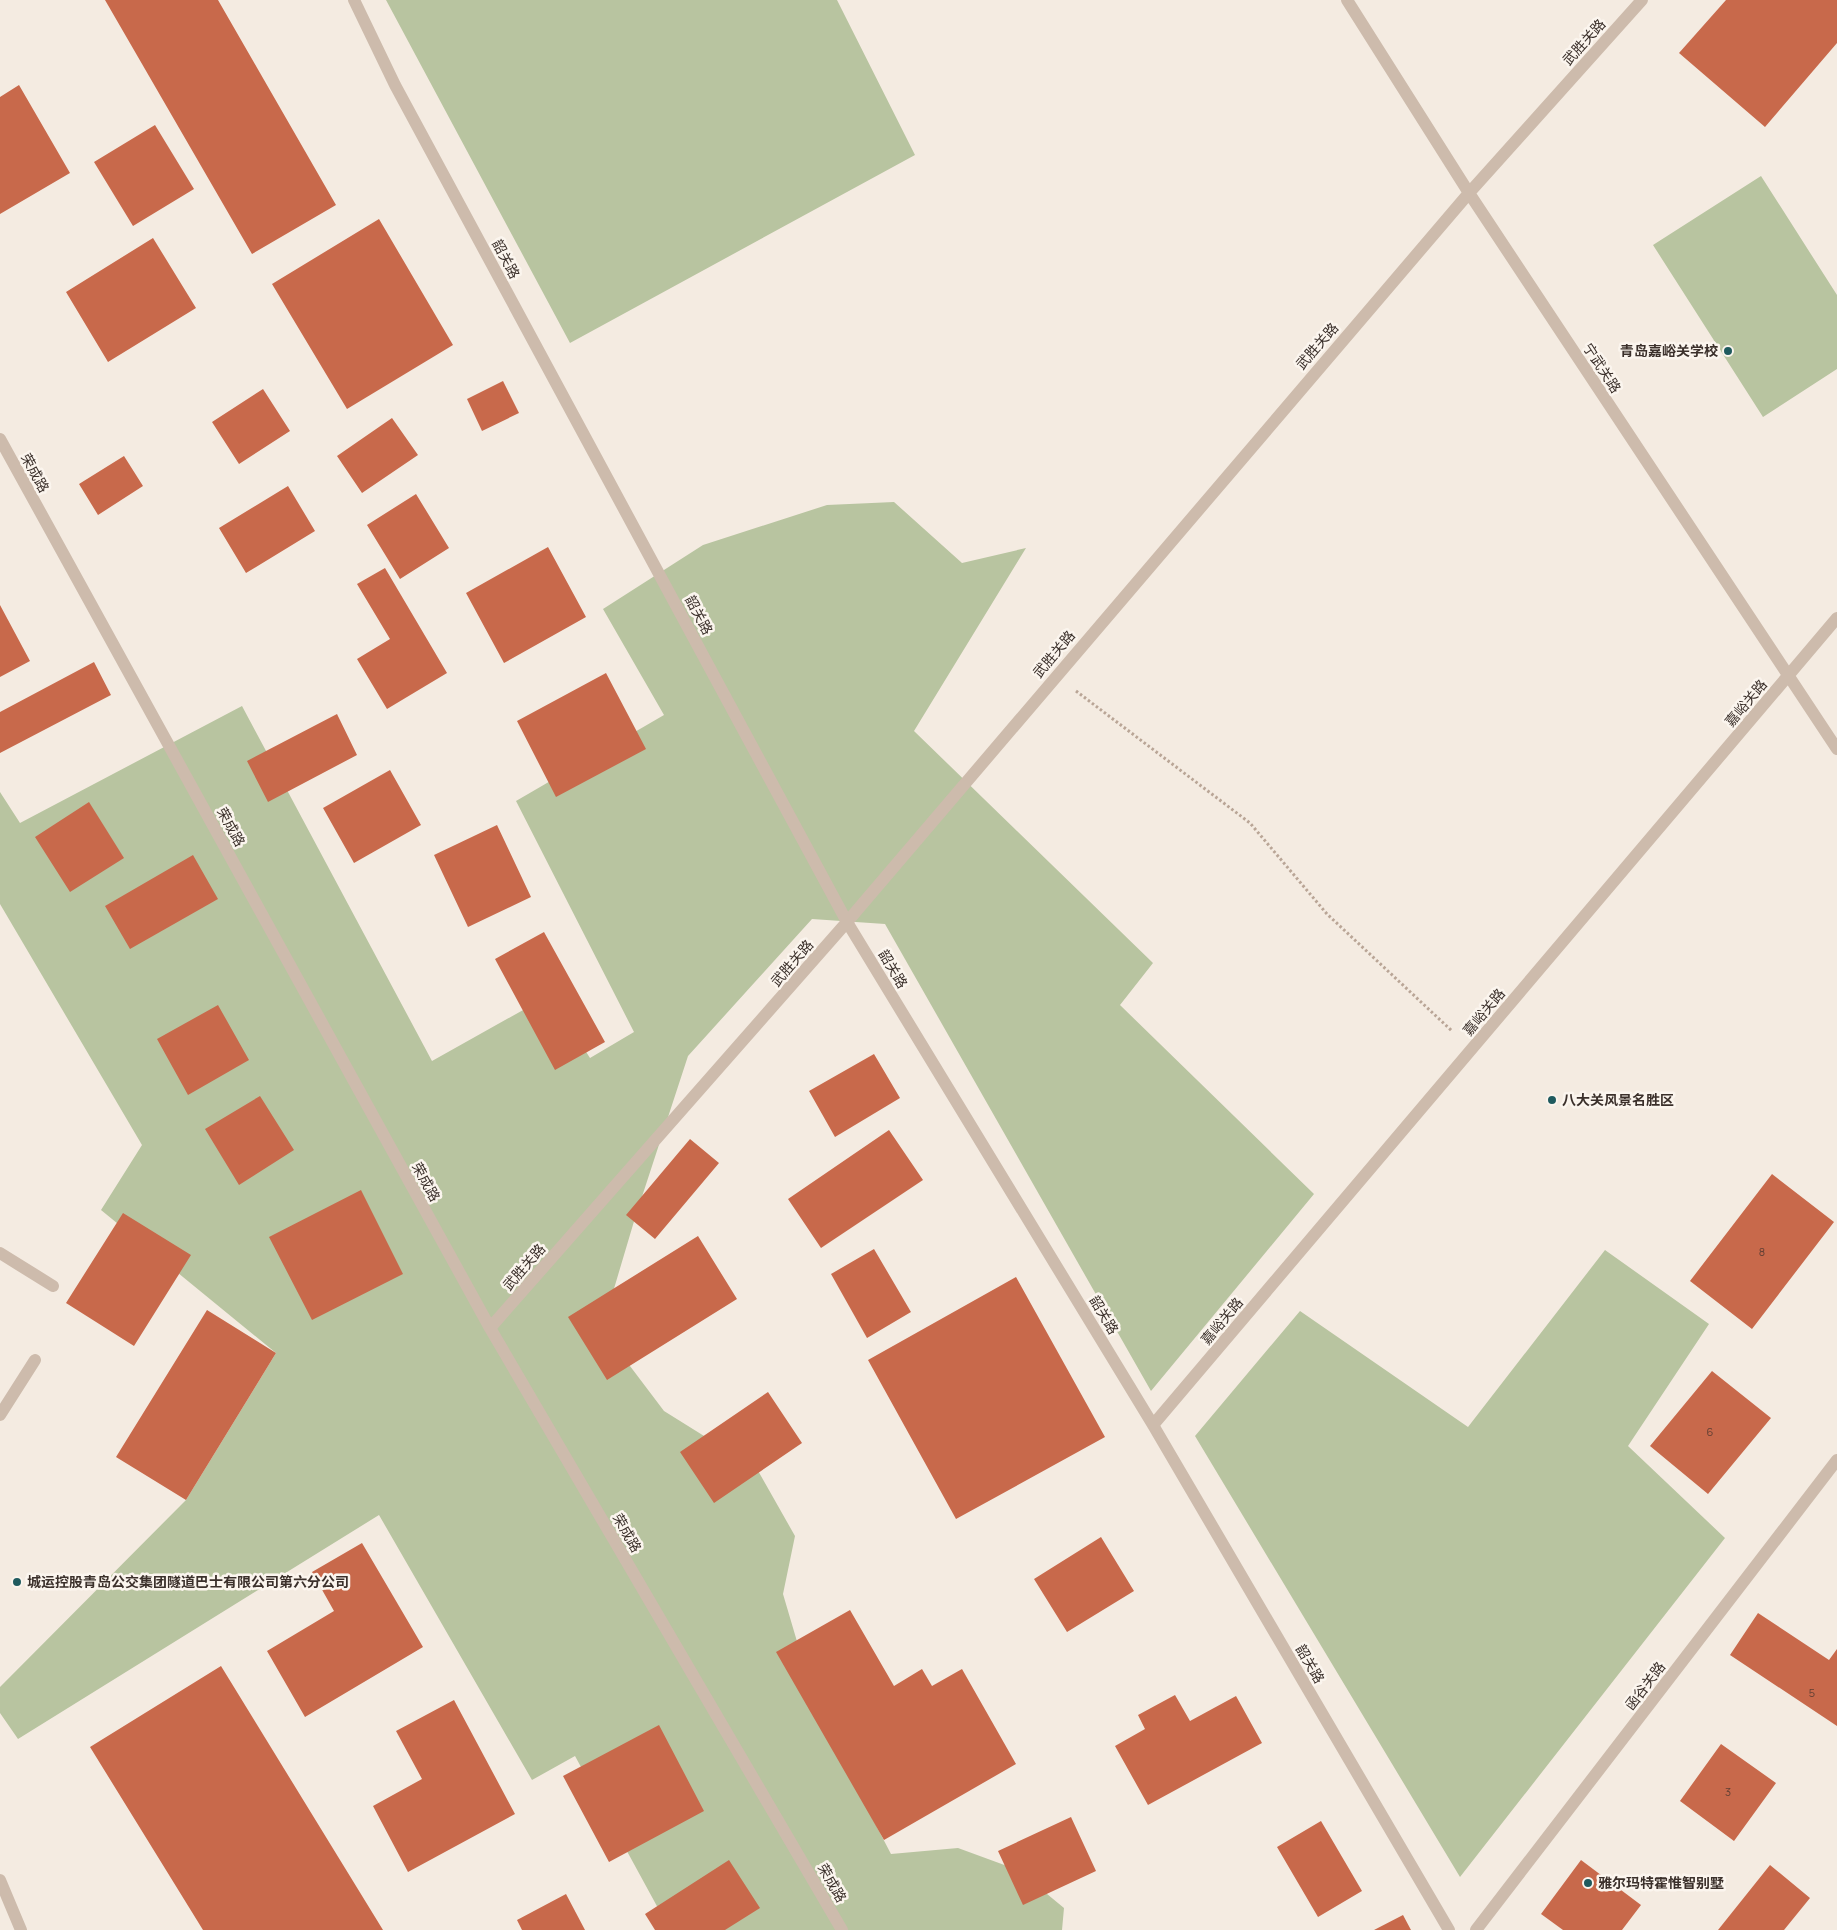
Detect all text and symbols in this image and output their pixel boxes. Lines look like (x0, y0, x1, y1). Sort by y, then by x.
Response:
street label: 武胜关路 (1558, 15, 1609, 69)
street label: 韶关路 (488, 236, 525, 282)
street label: 武胜关路 (1291, 318, 1342, 373)
street label: 宁武关路 (1579, 339, 1626, 396)
place label: 青岛嘉峪关学校 (1620, 341, 1718, 360)
marker: 青岛嘉峪关学校 (1722, 345, 1734, 357)
street label: 荣成路 (17, 450, 54, 496)
street label: 韶关路 (681, 592, 718, 638)
street label: 武胜关路 (1028, 626, 1079, 681)
street label: 嘉峪关路 (1720, 675, 1771, 730)
street label: 荣成路 (213, 804, 250, 850)
street label: 武胜关路 (766, 935, 817, 990)
street label: 韶关路 (874, 946, 912, 992)
street label: 嘉峪关路 (1458, 984, 1509, 1039)
place label: 八大关风景名胜区 (1562, 1090, 1674, 1109)
marker: 八大关风景名胜区 (1546, 1094, 1558, 1106)
street label: 荣成路 (408, 1159, 445, 1205)
street label: 武胜关路 (498, 1239, 549, 1294)
house number: 8 (1759, 1244, 1765, 1259)
street label: 韶关路 (1085, 1292, 1123, 1338)
street label: 嘉峪关路 (1196, 1293, 1247, 1348)
house number: 6 (1707, 1424, 1714, 1439)
street label: 荣成路 (609, 1510, 646, 1556)
place label: 城运控股青岛公交集团隧道巴士有限公司第六分公司 (27, 1572, 349, 1591)
marker: 城运控股青岛公交集团隧道巴士有限公司第六分公司 (11, 1576, 23, 1588)
street label: 韶关路 (1292, 1641, 1329, 1687)
street label: 函谷关路 (1620, 1658, 1669, 1714)
house number: 5 (1809, 1685, 1815, 1700)
house number: 3 (1725, 1784, 1731, 1799)
street label: 荣成路 (814, 1860, 851, 1906)
place label: 雅尔玛特霍惟智别墅 (1598, 1873, 1724, 1892)
marker: 雅尔玛特霍惟智别墅 (1582, 1877, 1594, 1889)

